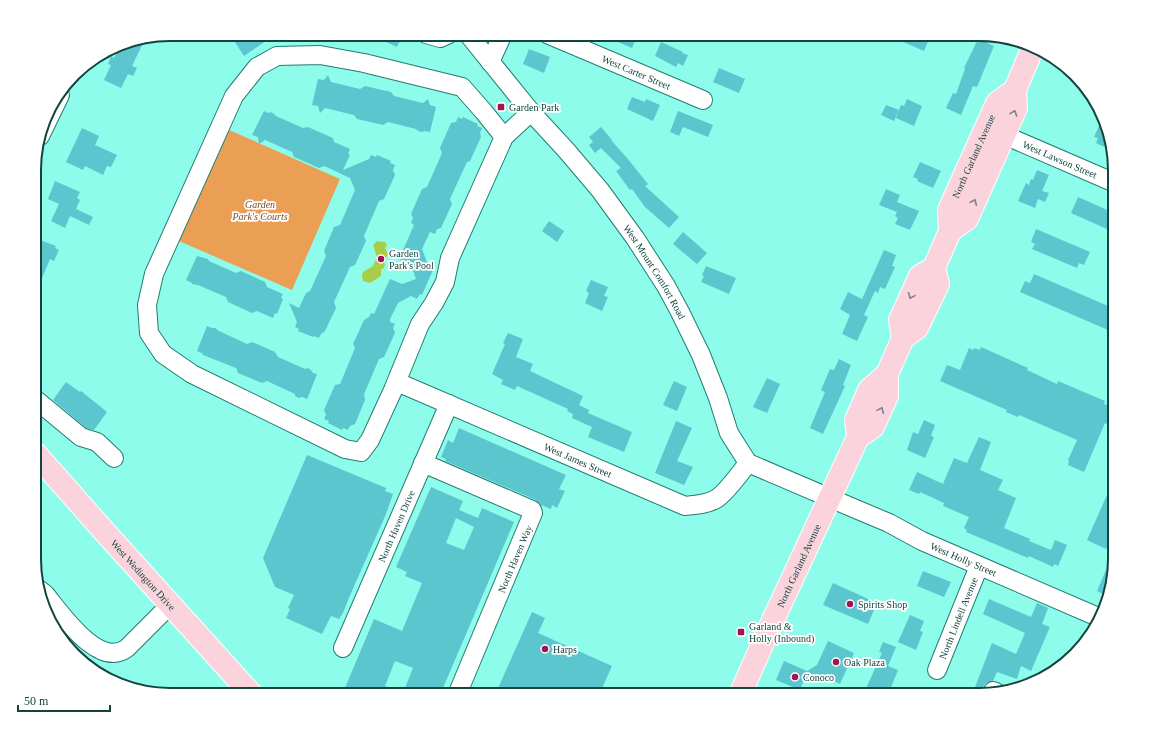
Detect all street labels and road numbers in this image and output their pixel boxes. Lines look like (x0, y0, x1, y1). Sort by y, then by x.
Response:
street label: West Carter Street (600, 52, 672, 91)
street label: North Garland Avenue (950, 112, 997, 199)
street label: West Lawson Street (1021, 138, 1099, 180)
street label: West Mount Comfort Road (622, 222, 688, 321)
street label: West James Street (542, 440, 614, 479)
street label: North Haven Drive (376, 488, 417, 564)
street label: North Garland Avenue (774, 522, 823, 609)
street label: North Haven Way (496, 524, 534, 594)
street label: West Wedington Drive (109, 537, 178, 613)
street label: West Holly Street (929, 540, 999, 578)
street label: North Lindell Avenue (937, 575, 980, 661)

